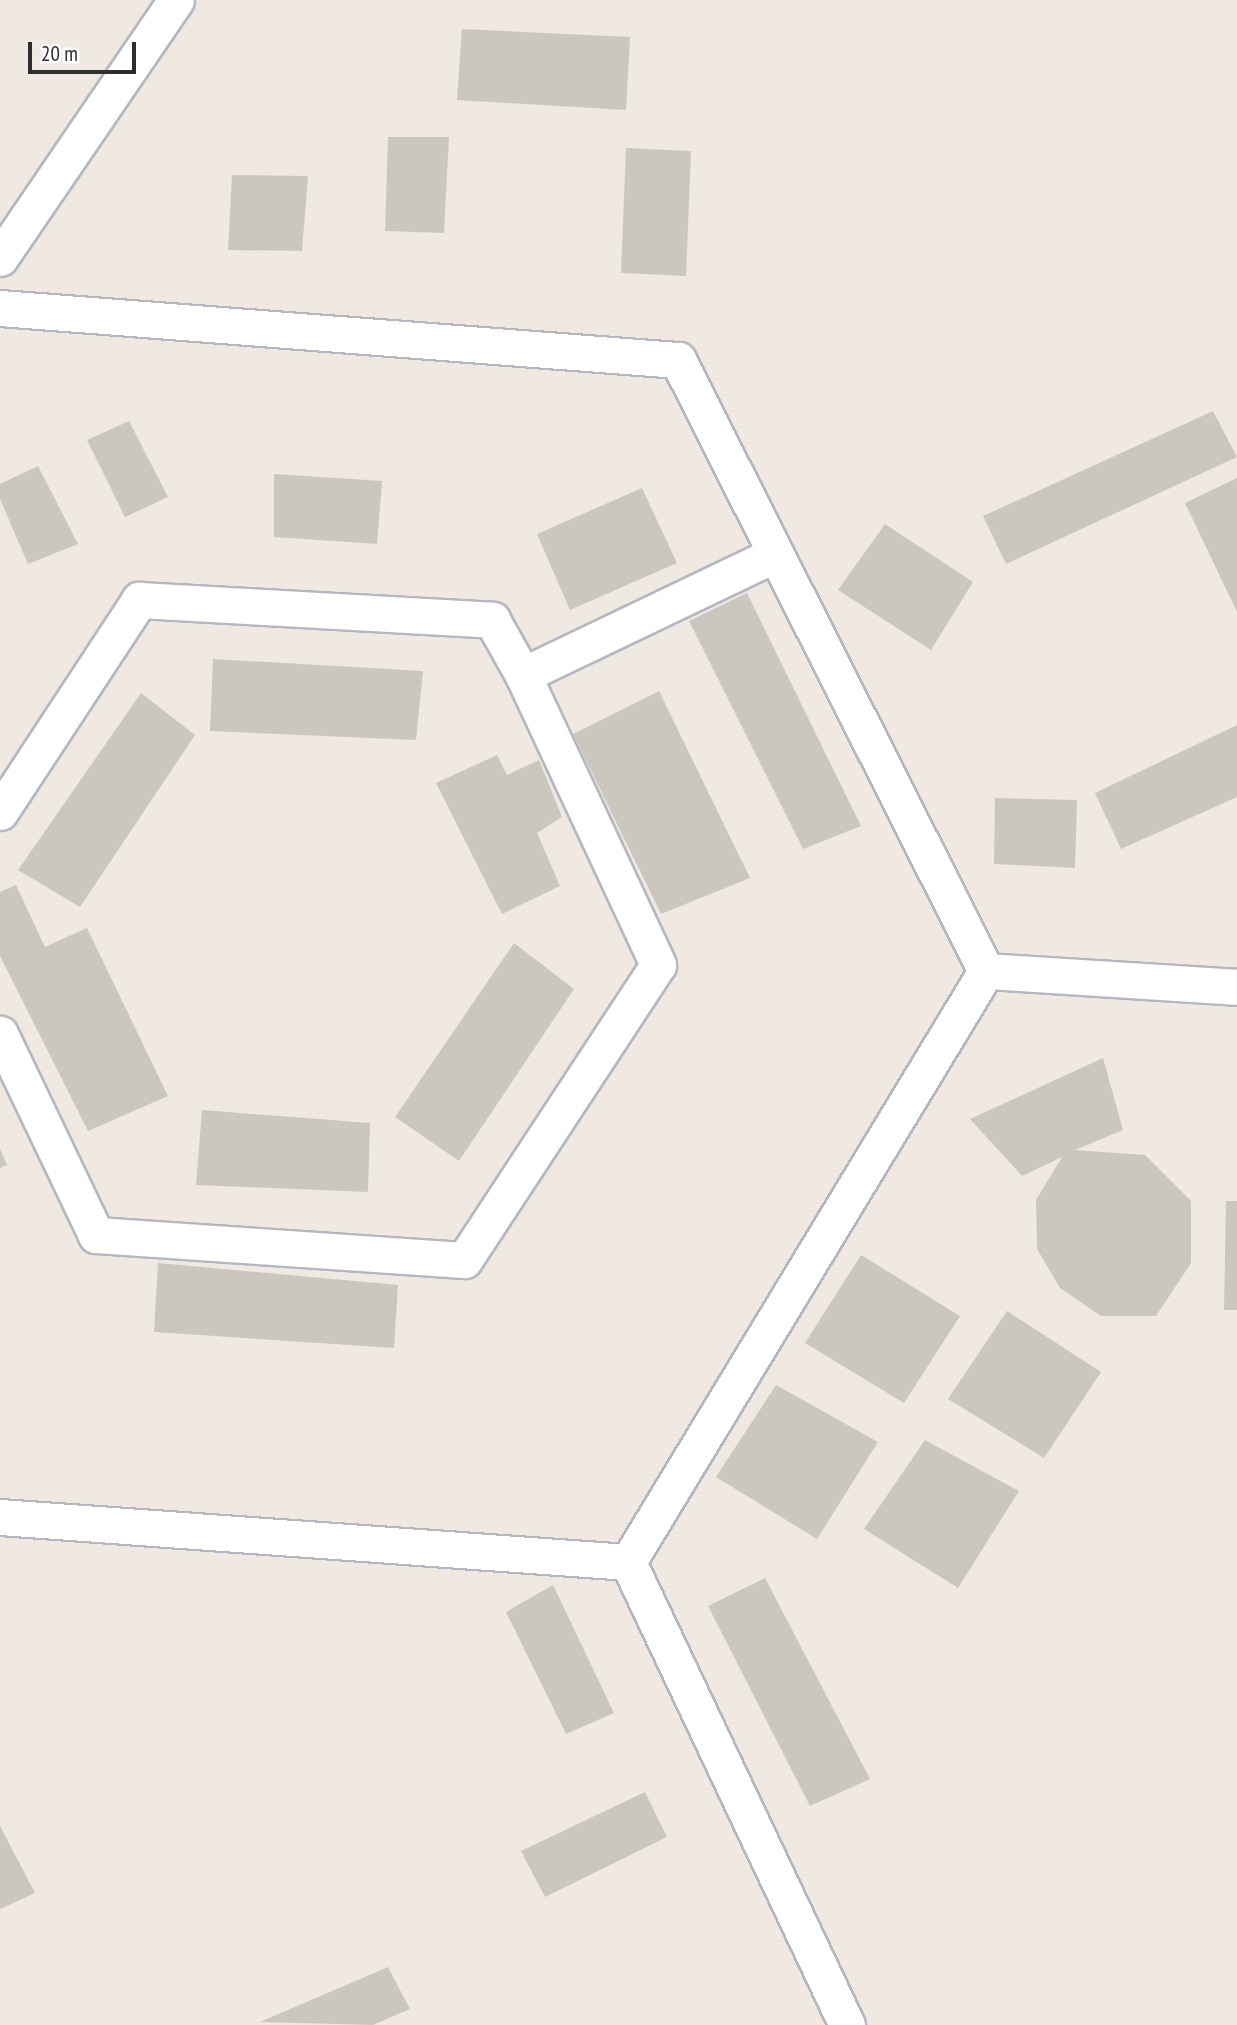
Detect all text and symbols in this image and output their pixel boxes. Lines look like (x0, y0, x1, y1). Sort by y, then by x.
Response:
scale bar (32, 28, 140, 72)
text: 20 m (41, 40, 78, 67)

